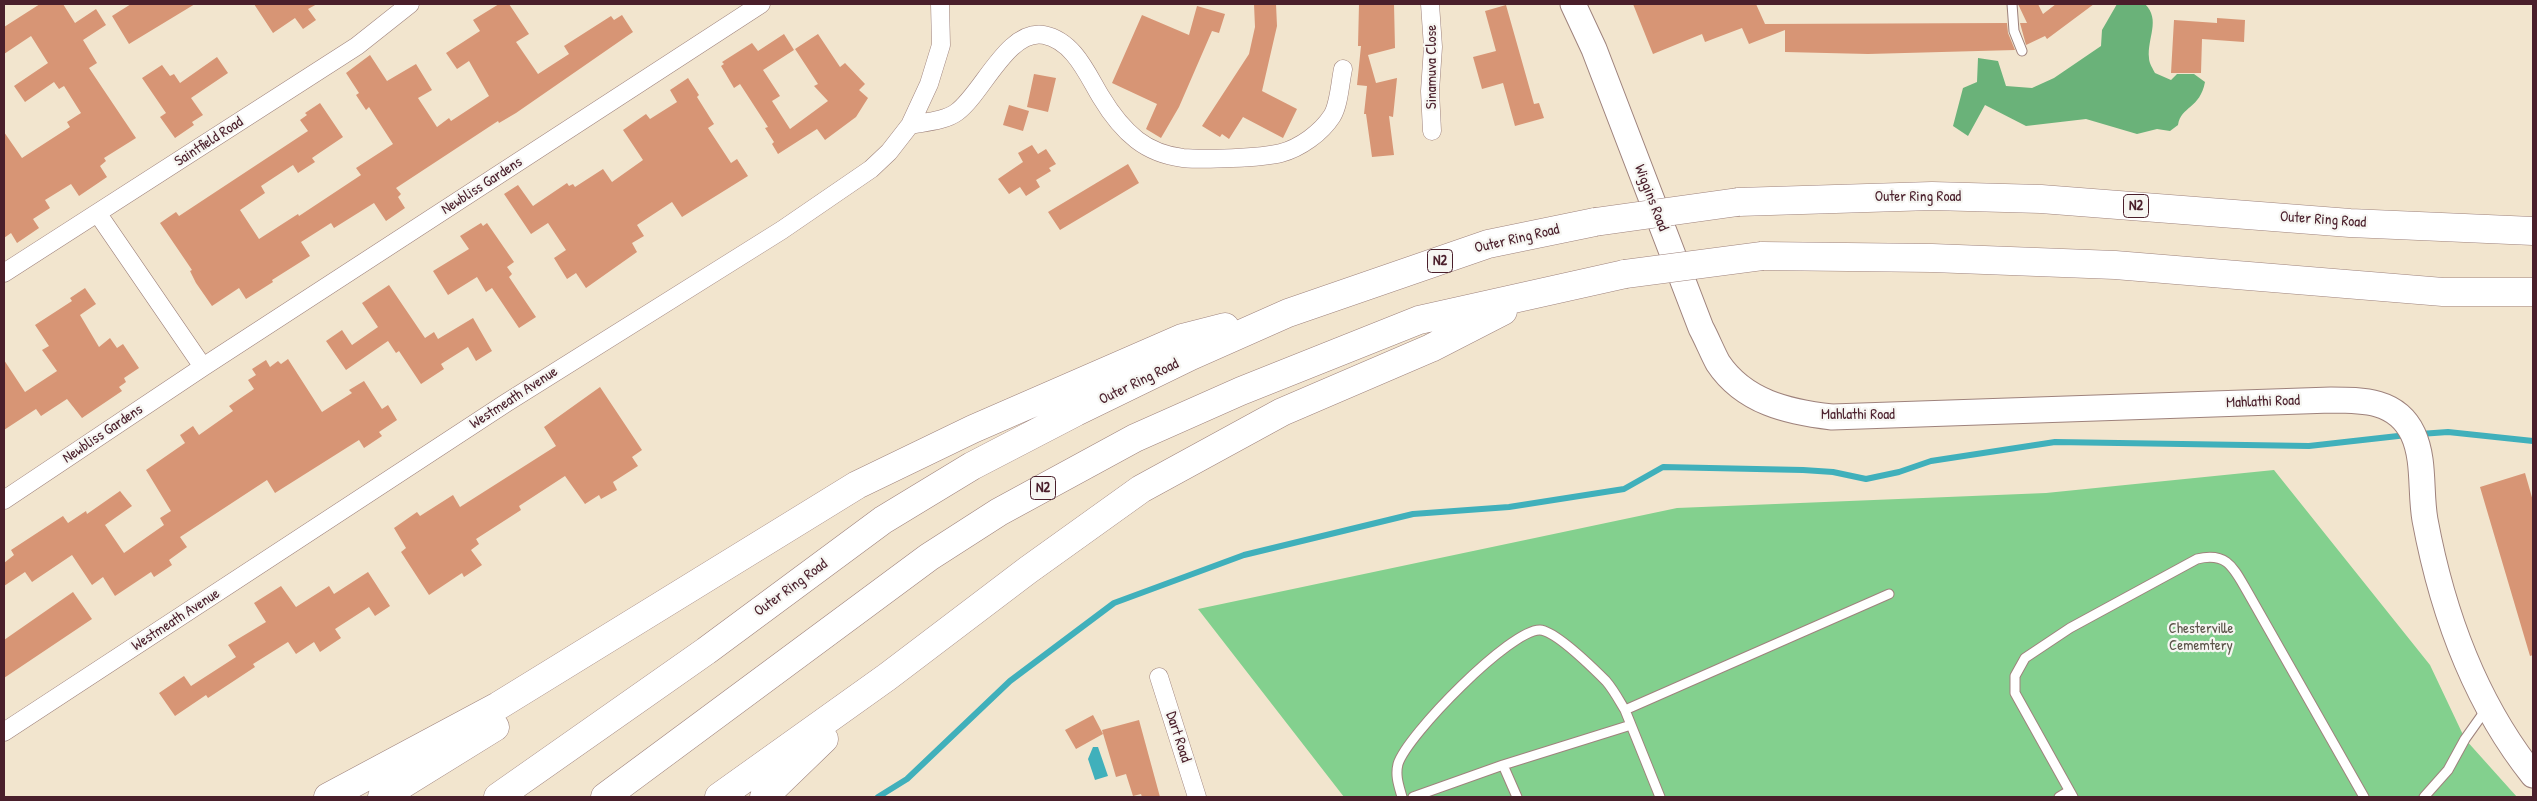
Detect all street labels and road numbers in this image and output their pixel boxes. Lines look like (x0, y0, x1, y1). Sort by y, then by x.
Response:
street label: Sinamuva Close (1423, 25, 1441, 109)
street label: Saintfield Road (171, 113, 247, 171)
street label: Newbliss Gardens (438, 153, 526, 219)
street label: Wiggins Road (1630, 162, 1672, 234)
street label: Outer Ring Road (1875, 188, 1961, 206)
road number: N2 (2124, 195, 2148, 218)
street label: Outer Ring Road (2279, 208, 2367, 232)
street label: Outer Ring Road (1473, 221, 1561, 257)
road number: N2 (1428, 250, 1452, 272)
street label: Outer Ring Road (1096, 355, 1182, 409)
street label: Westmeath Avenue (467, 363, 561, 433)
street label: Mahlathi Road (2226, 392, 2300, 412)
street label: Newbliss Gardens (60, 401, 146, 467)
street label: Mahlathi Road (1821, 406, 1895, 424)
road number: N2 (1030, 476, 1056, 499)
street label: Outer Ring Road (751, 555, 831, 621)
street label: Westmeath Avenue (129, 585, 223, 655)
street label: Dart Road (1161, 710, 1195, 764)

